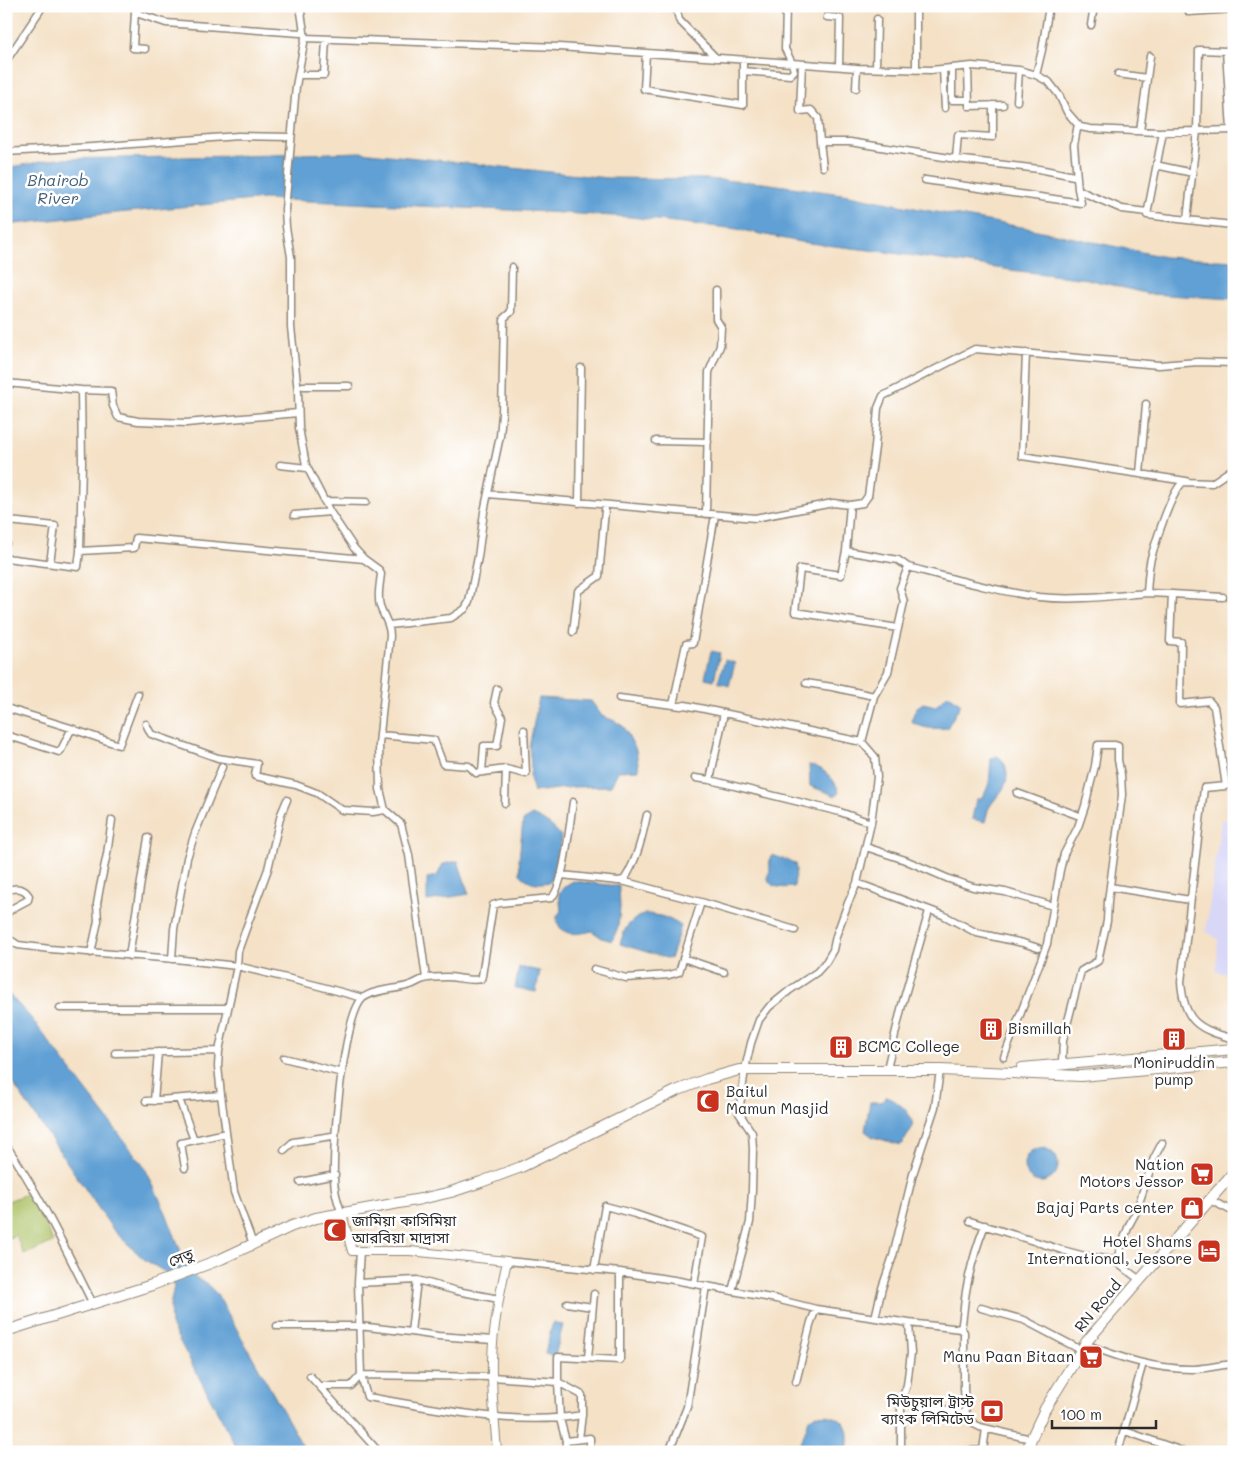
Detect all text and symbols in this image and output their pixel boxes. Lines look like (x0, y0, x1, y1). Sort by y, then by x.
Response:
water label: Bhairob River (27, 169, 89, 208)
building icon: Bismillah (978, 1016, 1004, 1042)
place label: Bismillah (1008, 1018, 1071, 1038)
building icon: Moniruddin pump (1161, 1026, 1187, 1052)
building icon: BCMC College (828, 1034, 854, 1060)
place label: BCMC College (858, 1036, 960, 1056)
place label: Moniruddin pump (1133, 1052, 1215, 1089)
place label: Baitul Mamun Masjid (726, 1081, 828, 1118)
mosque icon: Baitul Mamun Masjid (695, 1088, 721, 1114)
place label: Nation Motors Jessor (1080, 1154, 1184, 1191)
supermarket icon: Nation Motors Jessor (1189, 1161, 1215, 1187)
shop icon: Bajaj Parts center (1179, 1195, 1205, 1221)
place label: Bajaj Parts center (1037, 1197, 1174, 1217)
place label: জামিয়া কাসিমিয়া আরবিয়া মাদ্রাসা (351, 1210, 457, 1247)
mosque icon: জামিয়া কাসিমিয়া আরবিয়া মাদ্রাসা (322, 1217, 348, 1243)
place label: Hotel Shams International, Jessore (1027, 1231, 1192, 1268)
hotel icon: Hotel Shams International, Jessore (1196, 1238, 1222, 1264)
street label: সেতু (165, 1243, 196, 1271)
street label: RN Road (1069, 1275, 1125, 1336)
supermarket icon: Manu Paan Bitaan (1078, 1344, 1104, 1370)
place label: Manu Paan Bitaan (943, 1346, 1074, 1366)
place label: মিউচুয়াল ট্রাস্ট ব্যাংক লিমিটেড (880, 1391, 975, 1428)
bank icon: মিউচুয়াল ট্রাস্ট ব্যাংক লিমিটেড (979, 1398, 1005, 1424)
scale bar (1052, 1398, 1156, 1430)
text: 100 m (1060, 1404, 1102, 1424)

